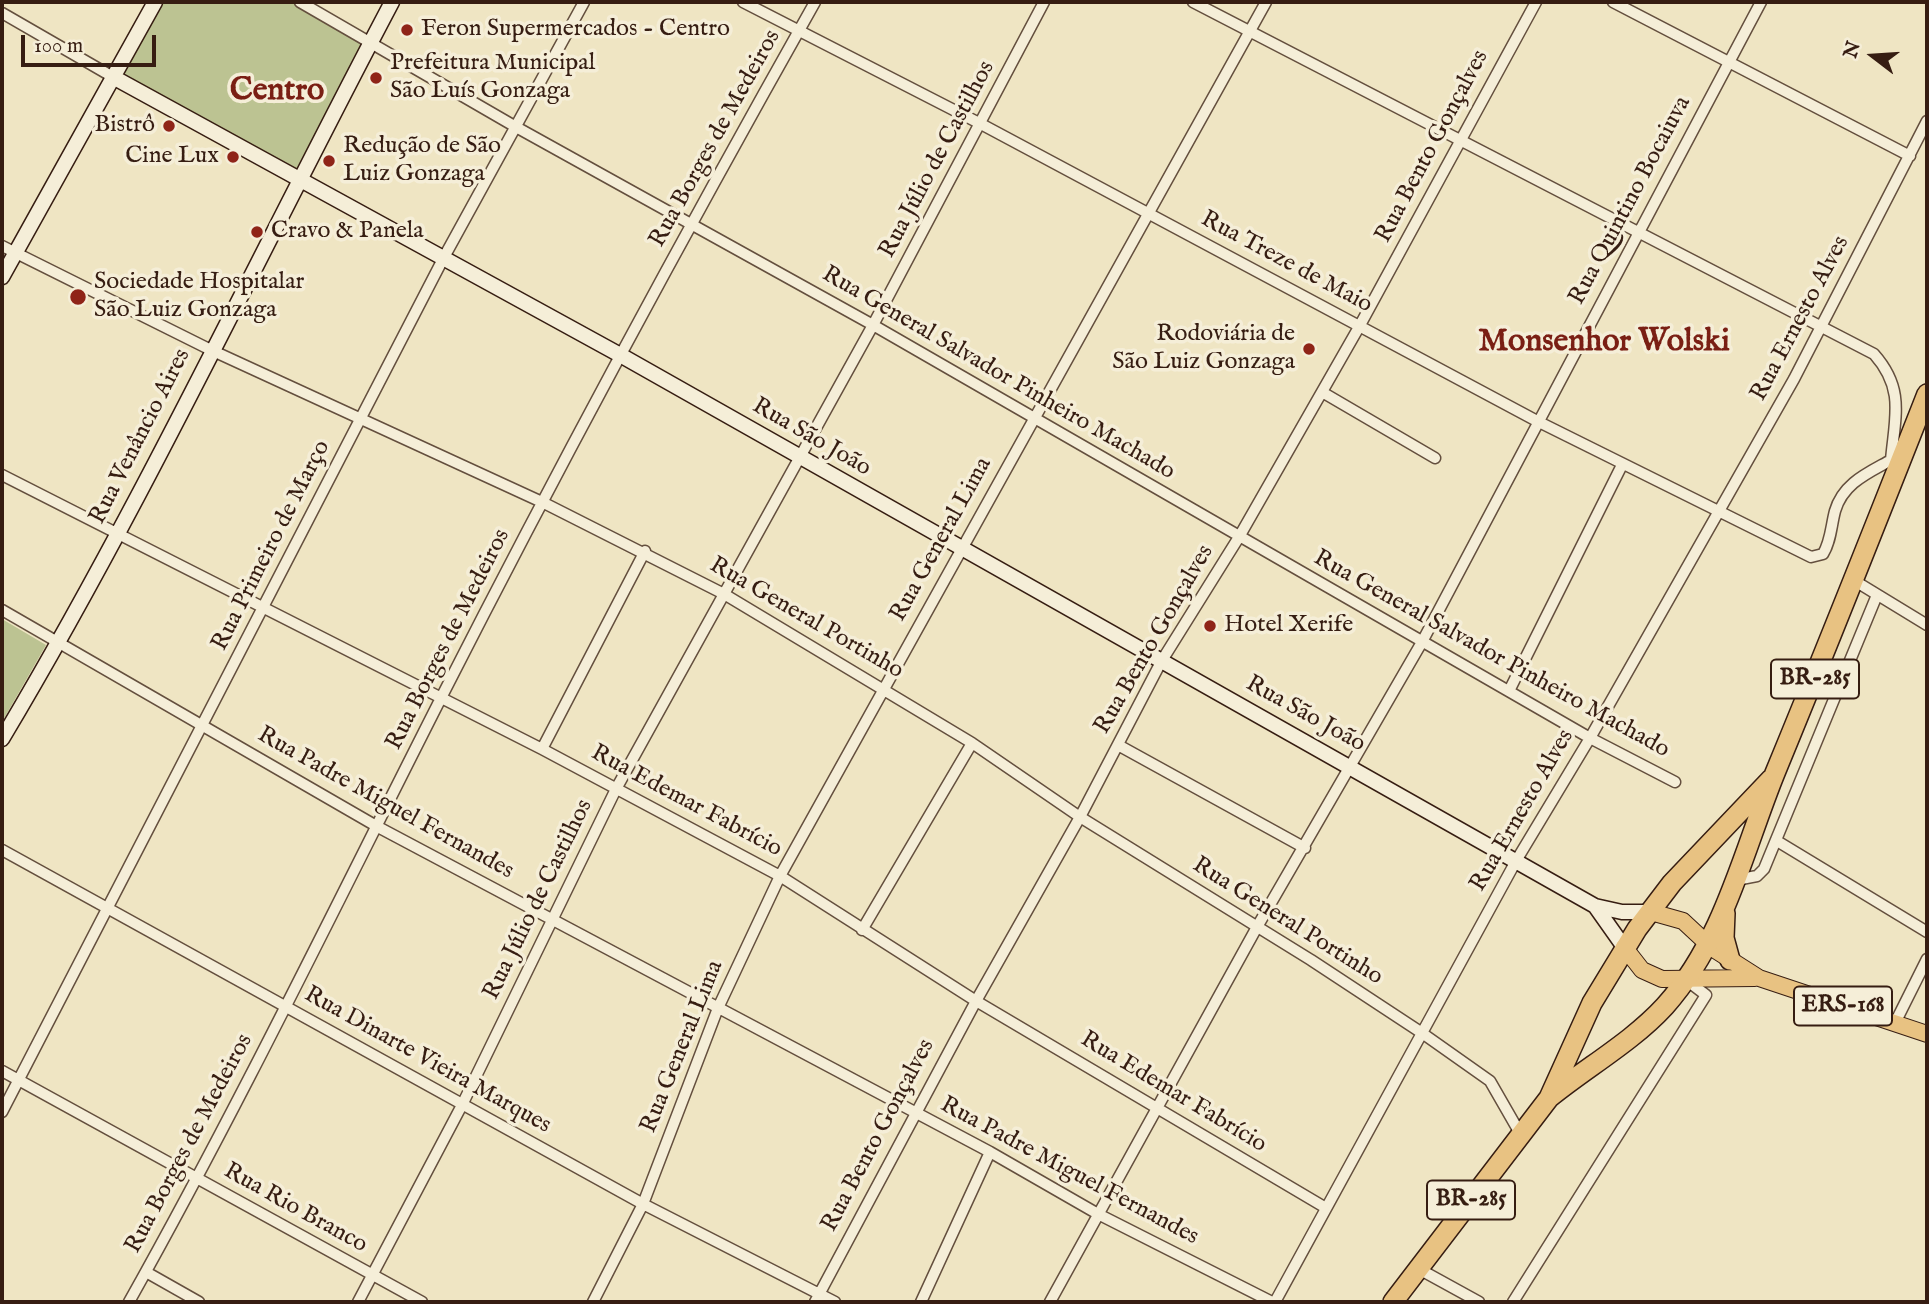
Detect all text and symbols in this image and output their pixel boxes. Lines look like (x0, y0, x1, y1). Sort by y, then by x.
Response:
place label: Feron Supermercados - Centro (421, 16, 730, 44)
scale bar (24, 21, 159, 65)
north arrow (1838, 21, 1908, 91)
marker: Feron Supermercados - Centro (399, 22, 415, 38)
street label: Rua Borges de Medeiros (644, 25, 788, 253)
text: 100 m (34, 33, 83, 60)
text: N (1839, 38, 1867, 61)
street label: Rua Bento Gonçalves (1370, 46, 1496, 248)
place label: Prefeitura Municipal São Luís Gonzaga (390, 50, 595, 106)
street label: Rua Júlio de Castilhos (874, 56, 1002, 264)
marker: Prefeitura Municipal São Luís Gonzaga (368, 70, 384, 86)
district label: Centro (230, 73, 324, 111)
street label: Rua Quintino Bocaiuva (1564, 92, 1698, 310)
place label: Bistrô (94, 112, 155, 140)
marker: Bistrô (161, 118, 177, 134)
place label: Redução de São Luiz Gonzaga (343, 133, 501, 189)
place label: Cine Lux (125, 143, 219, 171)
marker: Cine Lux (225, 149, 241, 165)
marker: Redução de São Luiz Gonzaga (321, 153, 337, 169)
street label: Rua Treze de Maio (1195, 206, 1377, 320)
place label: Cravo & Panela (271, 218, 424, 246)
marker: Cravo & Panela (249, 224, 265, 240)
street label: Rua Ernesto Alves (1745, 232, 1857, 406)
street label: Rua General Salvador Pinheiro Machado (816, 261, 1180, 487)
place label: Sociedade Hospitalar São Luiz Gonzaga (94, 269, 304, 325)
marker: Sociedade Hospitalar São Luiz Gonzaga (68, 287, 88, 307)
place label: Rodoviária de São Luiz Gonzaga (1112, 321, 1295, 377)
district label: Monsenhor Wolski (1478, 324, 1730, 362)
marker: Rodoviária de São Luiz Gonzaga (1301, 341, 1317, 357)
street label: Rua Venâncio Aires (84, 344, 198, 530)
street label: Rua São João (746, 392, 876, 484)
street label: Rua Primeiro de Março (206, 436, 338, 656)
street label: Rua General Lima (885, 453, 999, 627)
street label: Rua Borges de Medeiros (381, 525, 517, 755)
street label: Rua Bento Gonçalves (1089, 540, 1221, 740)
street label: Rua General Salvador Pinheiro Machado (1308, 545, 1674, 765)
street label: Rua General Portinho (704, 552, 908, 686)
place label: Hotel Xerife (1224, 612, 1353, 640)
marker: Hotel Xerife (1202, 618, 1218, 634)
road number: BR-285 (1771, 660, 1859, 698)
street label: Rua São João (1240, 670, 1370, 760)
street label: Rua Padre Miguel Fernandes (252, 721, 518, 887)
street label: Rua Ernesto Alves (1465, 725, 1581, 897)
street label: Rua Edemar Fabrício (586, 739, 786, 865)
street label: Rua Júlio de Castilhos (478, 795, 600, 1005)
street label: Rua General Portinho (1186, 852, 1388, 992)
street label: Rua General Lima (635, 957, 731, 1137)
street label: Rua Dinarte Vieira Marques (299, 981, 555, 1141)
road number: ERS-168 (1794, 987, 1892, 1026)
street label: Rua Edemar Fabrício (1075, 1026, 1271, 1160)
street label: Rua Borges de Medeiros (120, 1029, 260, 1259)
street label: Rua Bento Gonçalves (816, 1035, 942, 1237)
street label: Rua Padre Miguel Fernandes (935, 1092, 1203, 1252)
street label: Rua Rio Branco (218, 1158, 372, 1260)
road number: BR-285 (1427, 1180, 1515, 1219)

